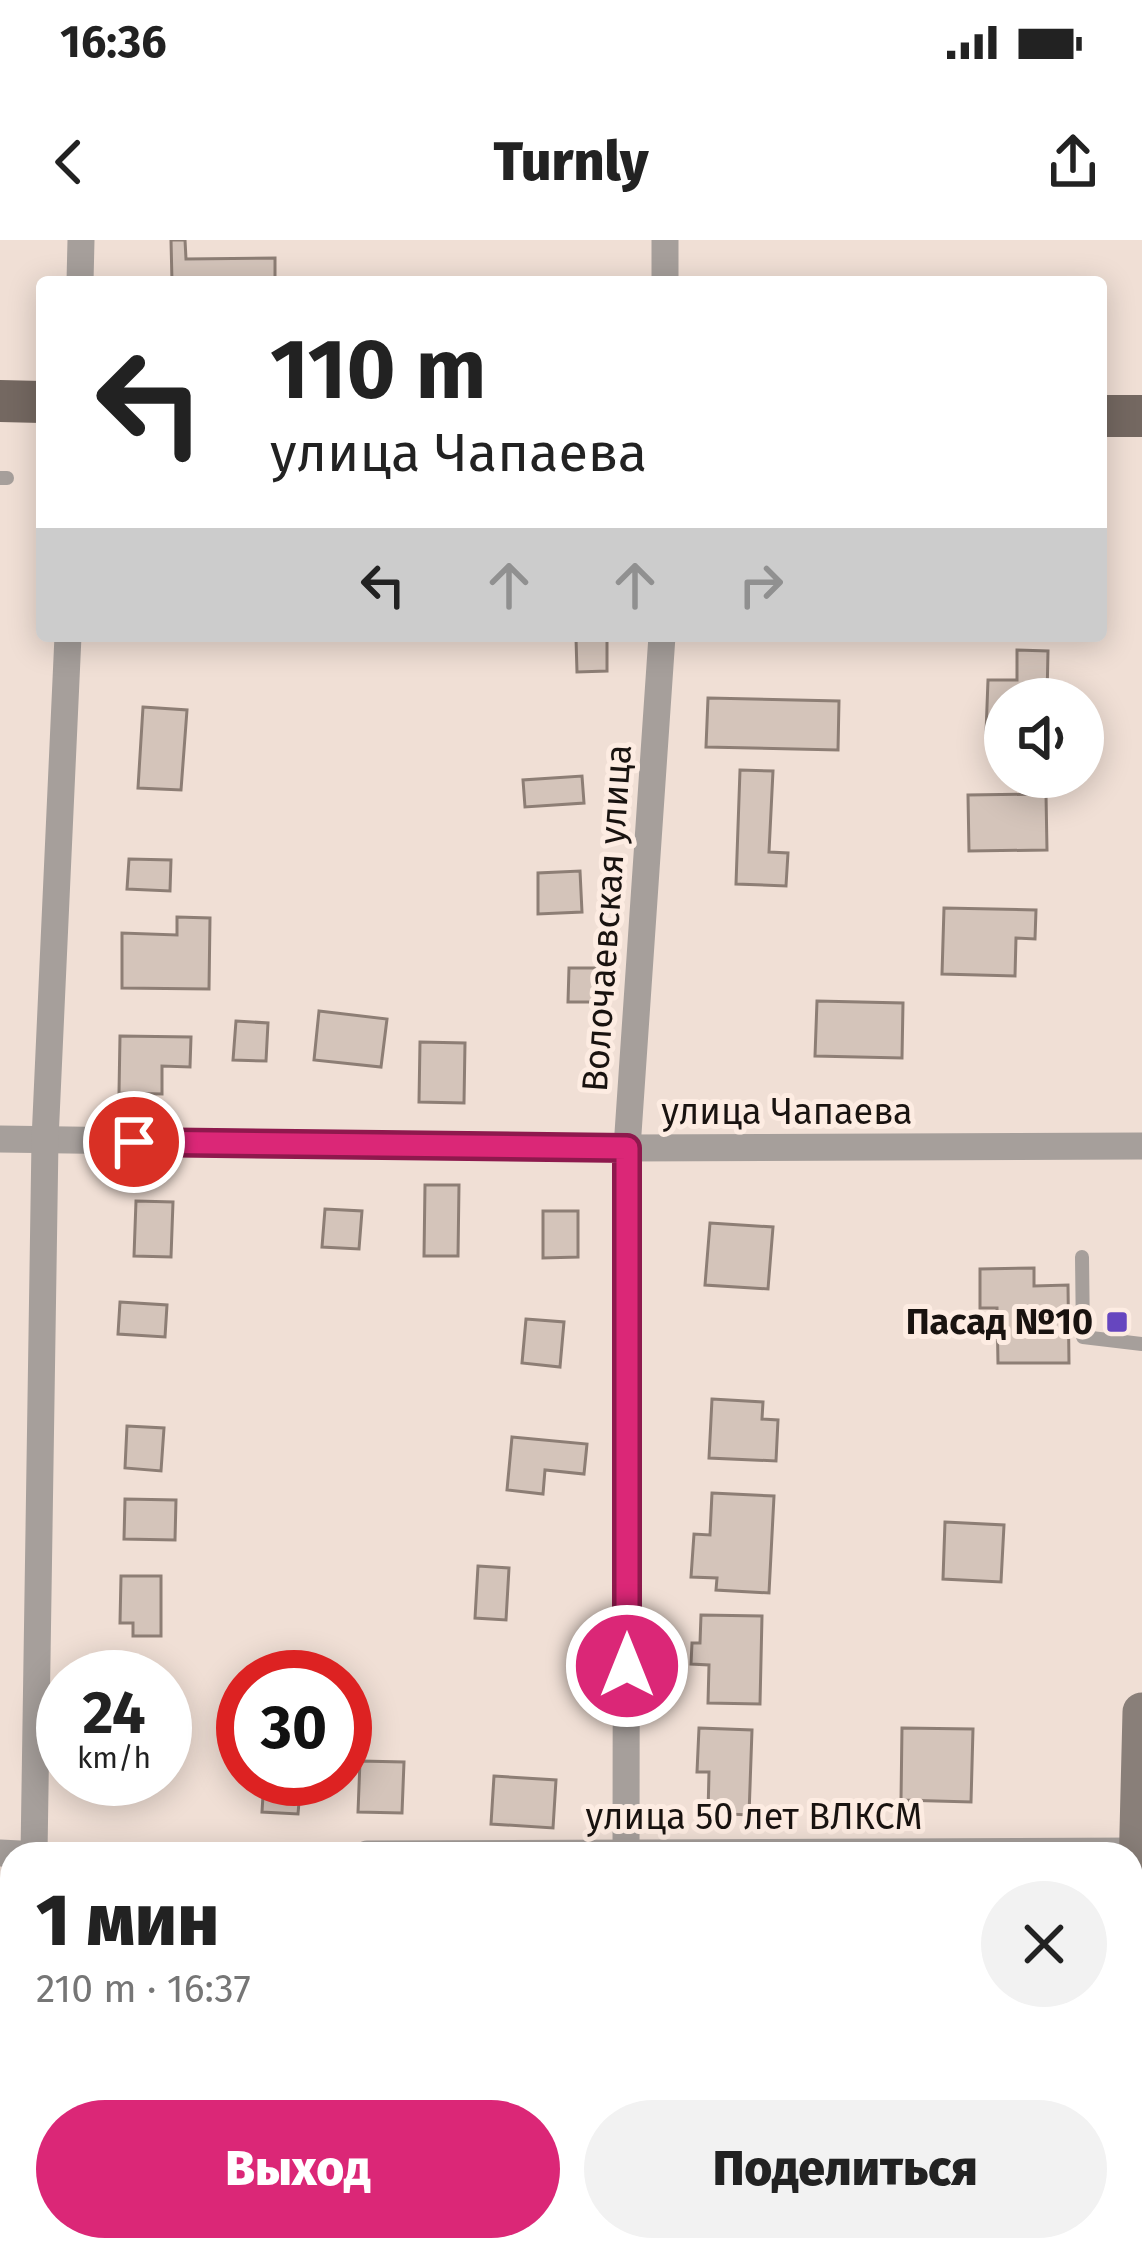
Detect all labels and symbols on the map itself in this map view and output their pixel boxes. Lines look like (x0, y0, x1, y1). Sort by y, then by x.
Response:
street label: Волочаевская улица (573, 743, 641, 1093)
street label: улица Чапаева (661, 1090, 913, 1134)
pin (83, 1091, 185, 1193)
place label: Пасад №10 (906, 1300, 1093, 1344)
marker: Пасад №10 (1104, 1309, 1130, 1335)
position arrow (564, 1603, 690, 1729)
speed limit sign: 30 (216, 1650, 372, 1806)
street label: улица 50 лет ВЛКСМ (585, 1795, 923, 1839)

